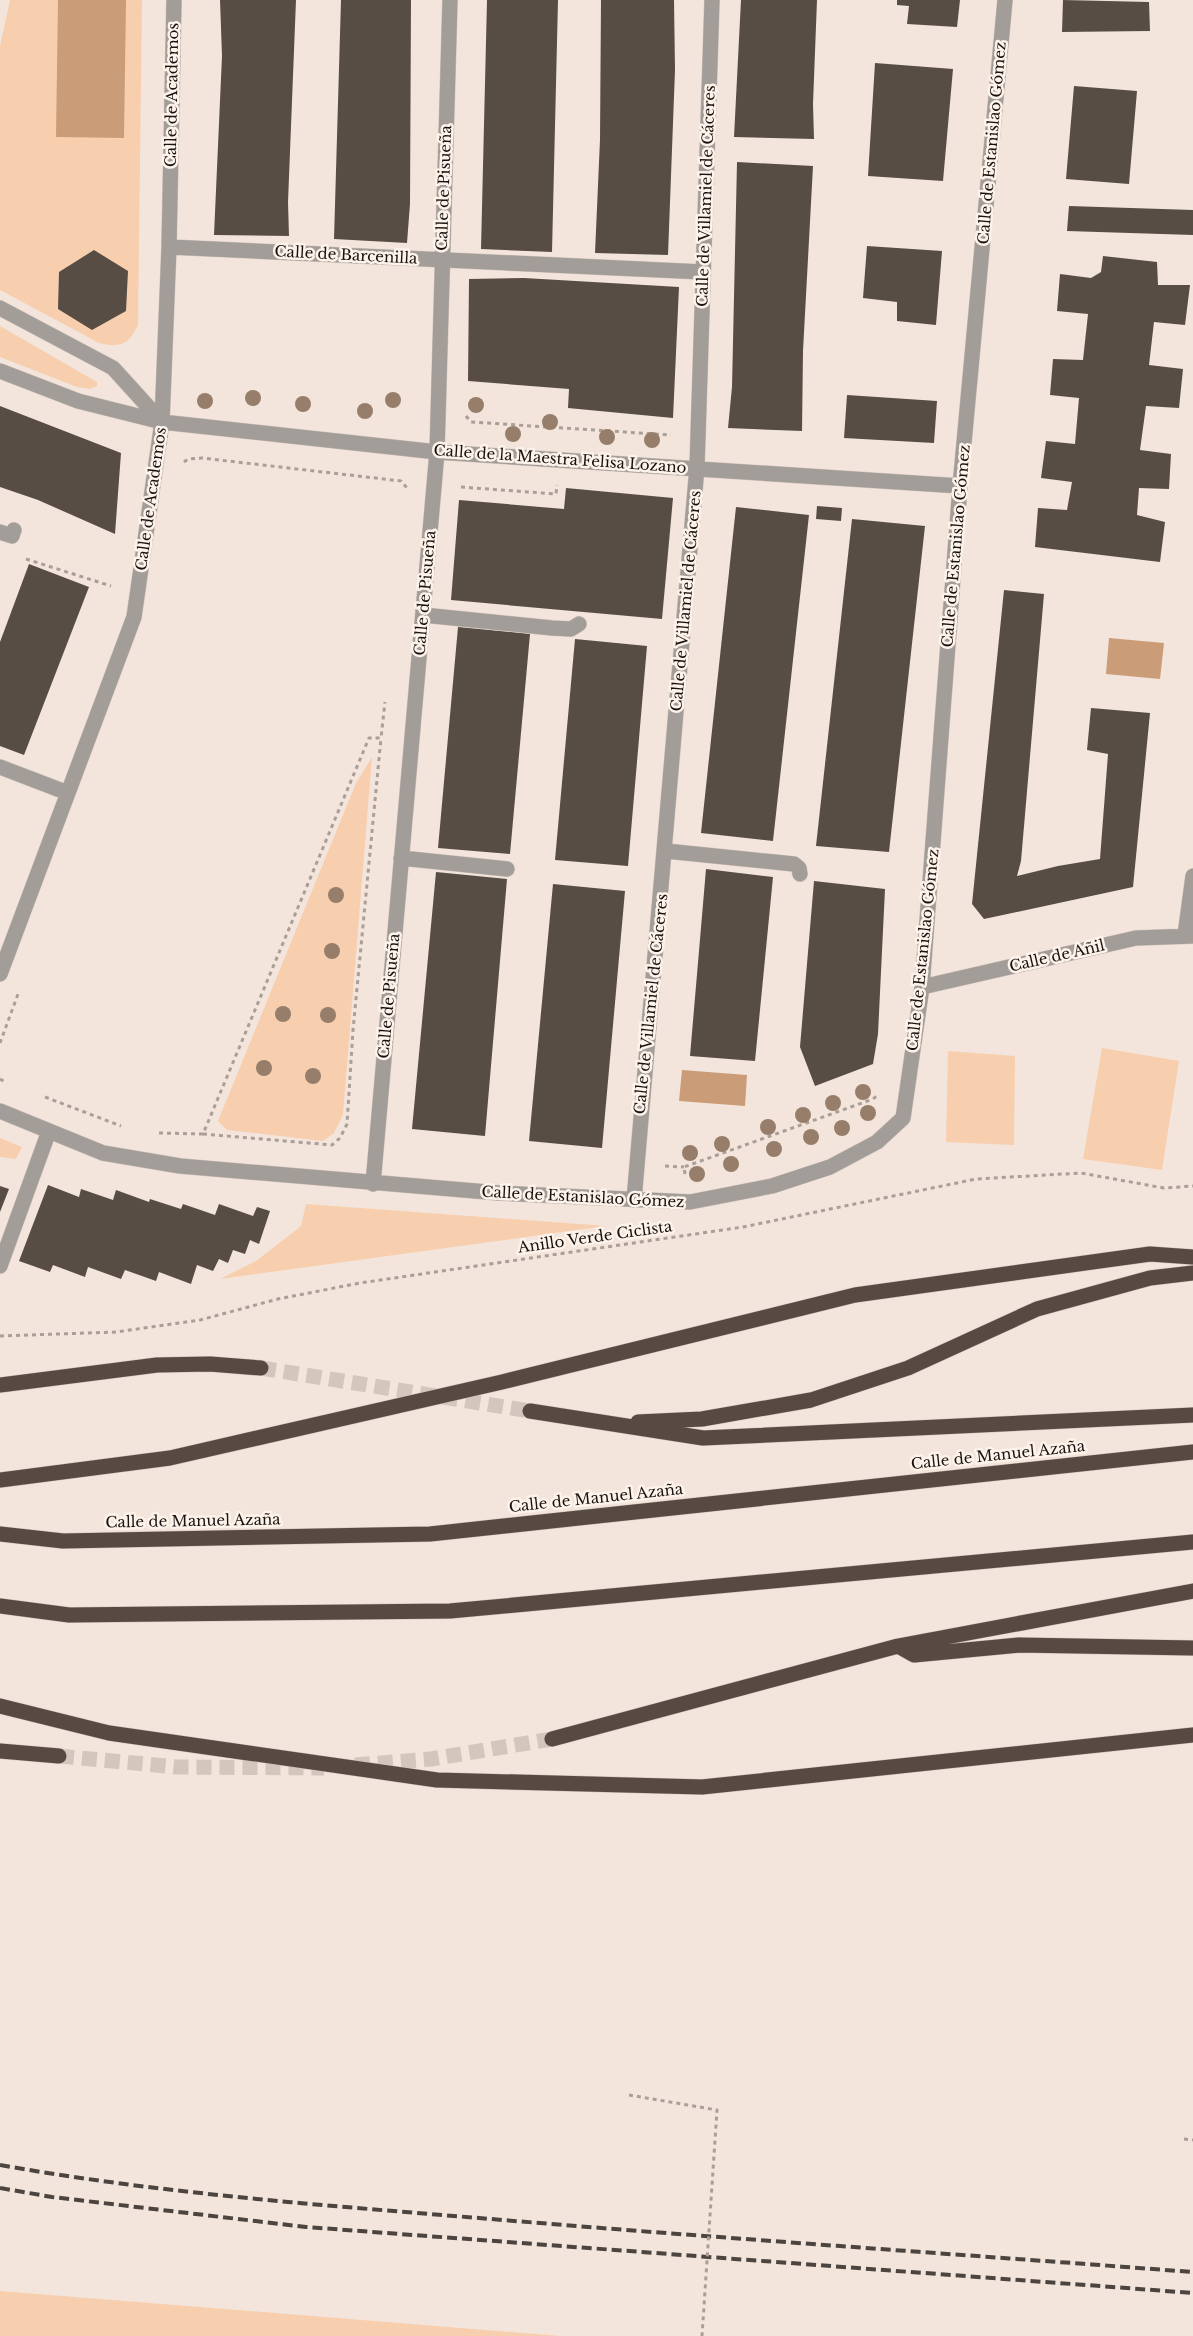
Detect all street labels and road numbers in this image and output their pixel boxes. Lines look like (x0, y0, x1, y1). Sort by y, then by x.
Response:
street label: Calle de Academos (161, 22, 182, 167)
street label: Calle de Estanislao Gómez (973, 41, 1010, 245)
street label: Calle de Villamiel de Cáceres (692, 85, 719, 307)
street label: Calle de Pisueña (432, 124, 455, 251)
street label: Calle de Barcenilla (274, 241, 419, 268)
street label: Calle de Academos (131, 426, 170, 572)
street label: Calle de la Maestra Felisa Lozano (433, 440, 687, 477)
street label: Calle de Estanislao Gómez (937, 444, 974, 648)
street label: Calle de Villamiel de Cáceres (666, 490, 705, 712)
street label: Calle de Pisueña (410, 529, 439, 656)
street label: Calle de Estanislao Gómez (902, 848, 943, 1052)
street label: Calle de Villamiel de Cáceres (629, 893, 672, 1115)
street label: Calle de Pisueña (374, 932, 403, 1059)
street label: Calle de Añil (1007, 935, 1107, 976)
street label: Calle de Estanislao Gómez (481, 1182, 685, 1211)
street label: Anillo Verde Ciclista (516, 1216, 674, 1257)
street label: Calle de Manuel Azaña (910, 1436, 1087, 1473)
street label: Calle de Manuel Azaña (508, 1479, 685, 1516)
street label: Calle de Manuel Azaña (105, 1509, 281, 1532)

